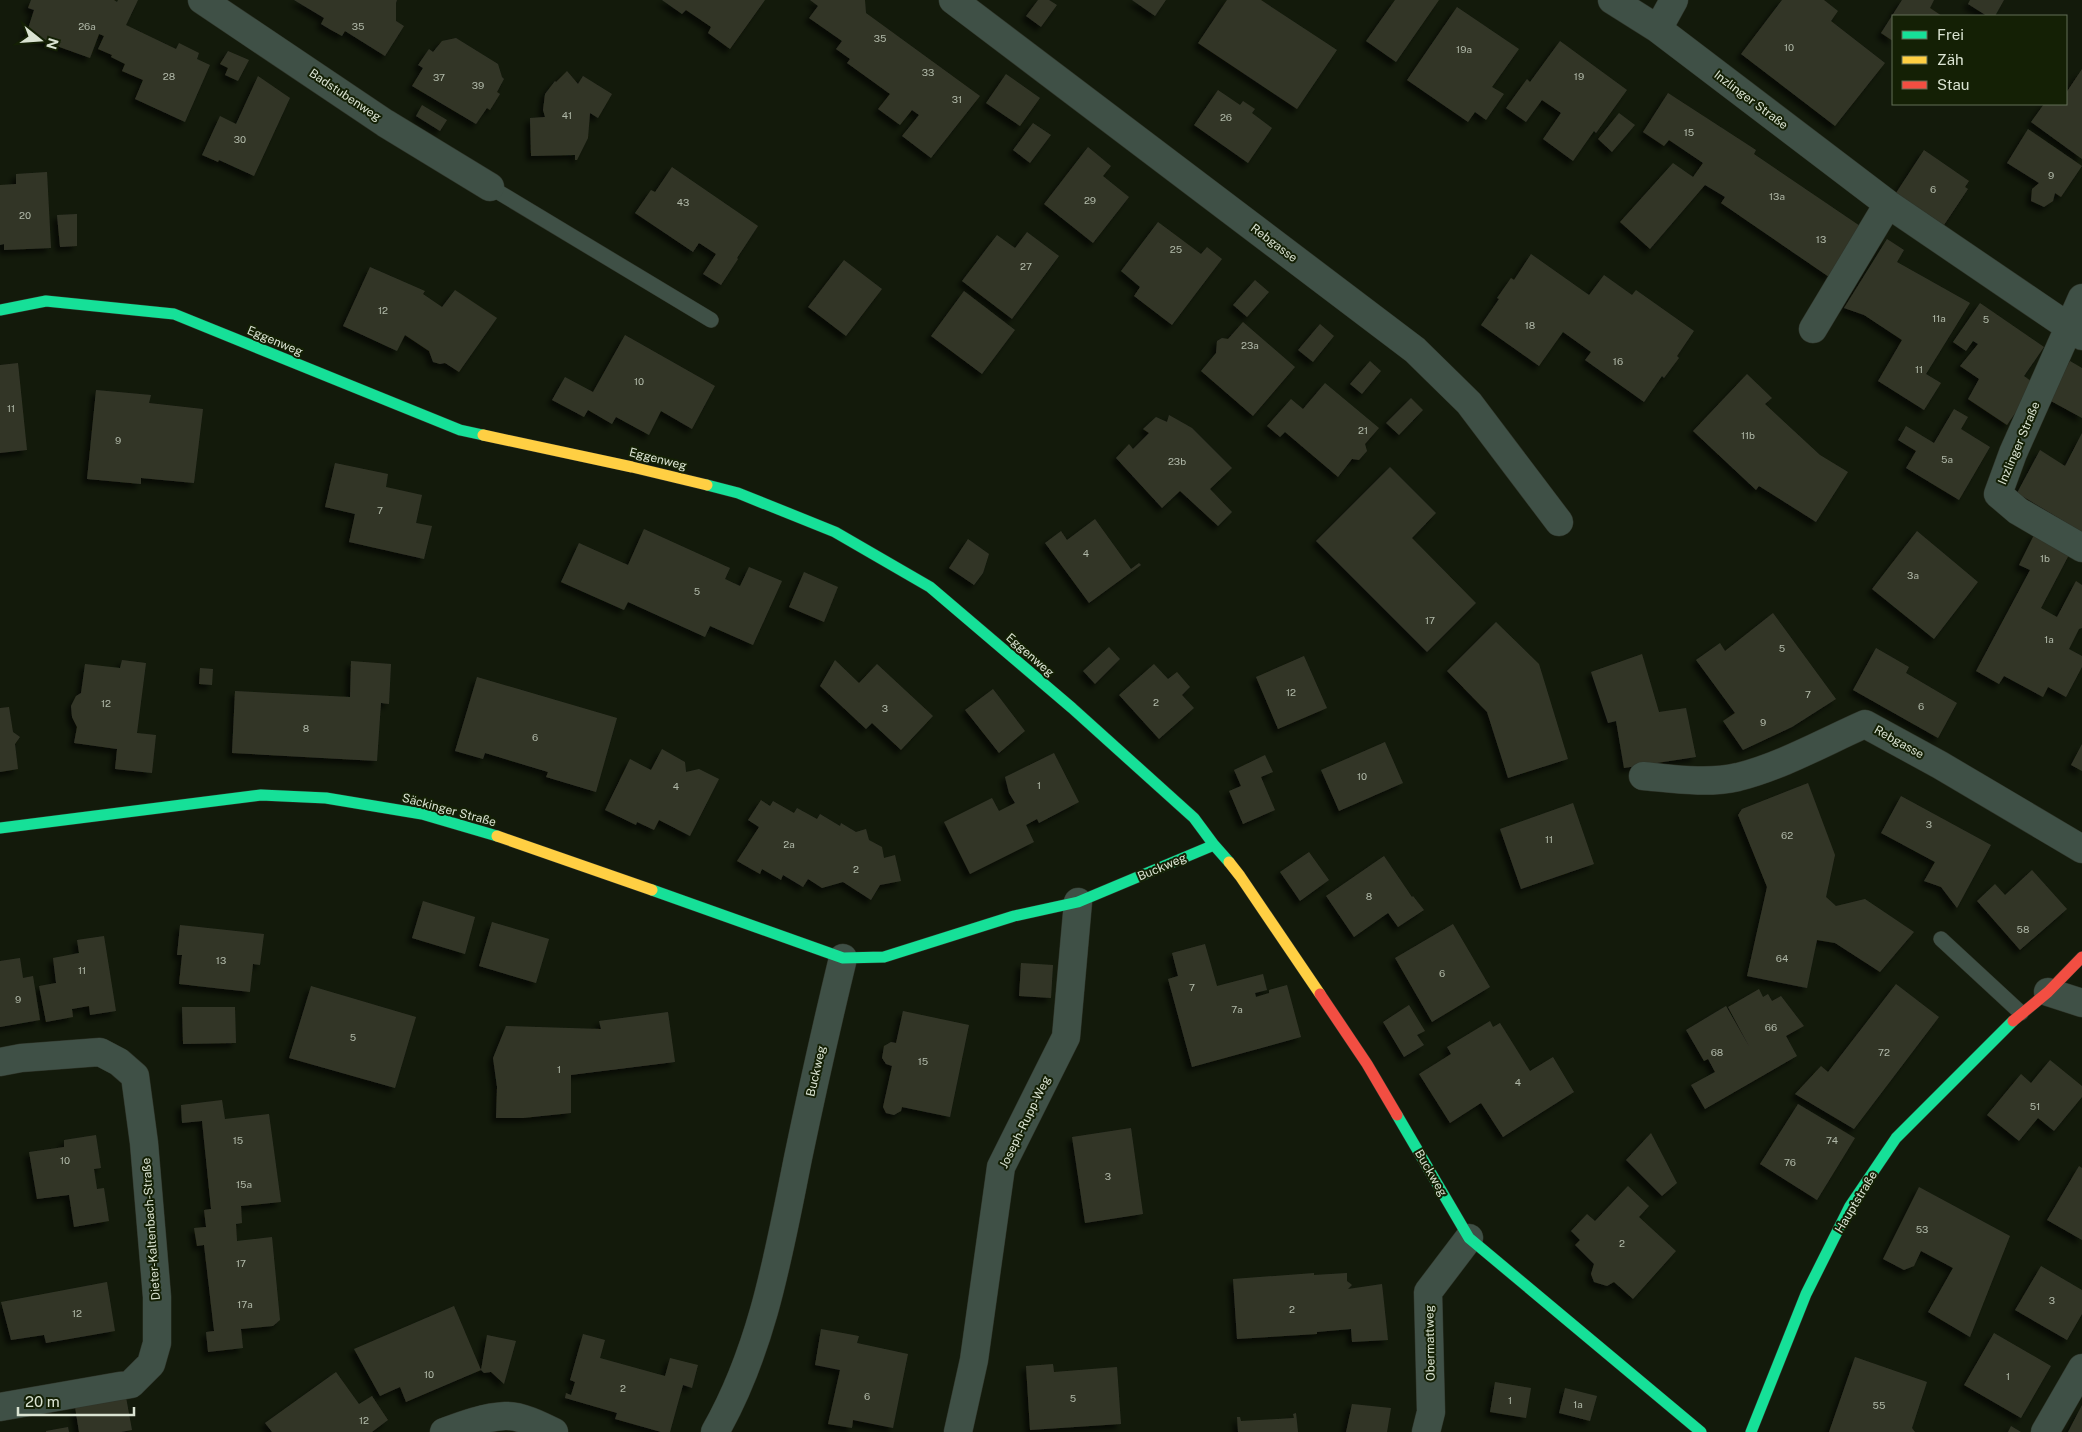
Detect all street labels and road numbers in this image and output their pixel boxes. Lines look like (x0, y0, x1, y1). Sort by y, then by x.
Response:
street label: Badstubenweg (306, 66, 384, 124)
street label: Inzlinger Straße (1711, 68, 1791, 132)
street label: Rebgasse (1248, 221, 1300, 265)
street label: Eggenweg (245, 323, 305, 359)
street label: Inzlinger Straße (1995, 399, 2043, 487)
street label: Eggenweg (628, 445, 688, 473)
street label: Eggenweg (1003, 630, 1057, 680)
street label: Rebgasse (1872, 723, 1926, 761)
street label: Säckinger Straße (400, 791, 498, 829)
street label: Buckweg (1135, 850, 1189, 884)
street label: Buckweg (803, 1044, 829, 1098)
street label: Joseph-Rupp-Weg (997, 1074, 1053, 1170)
street label: Buckweg (1412, 1147, 1450, 1199)
street label: Dieter-Kaltenbach-Straße (139, 1157, 163, 1301)
street label: Hauptstraße (1832, 1168, 1880, 1236)
street label: Obermattweg (1422, 1305, 1438, 1381)

